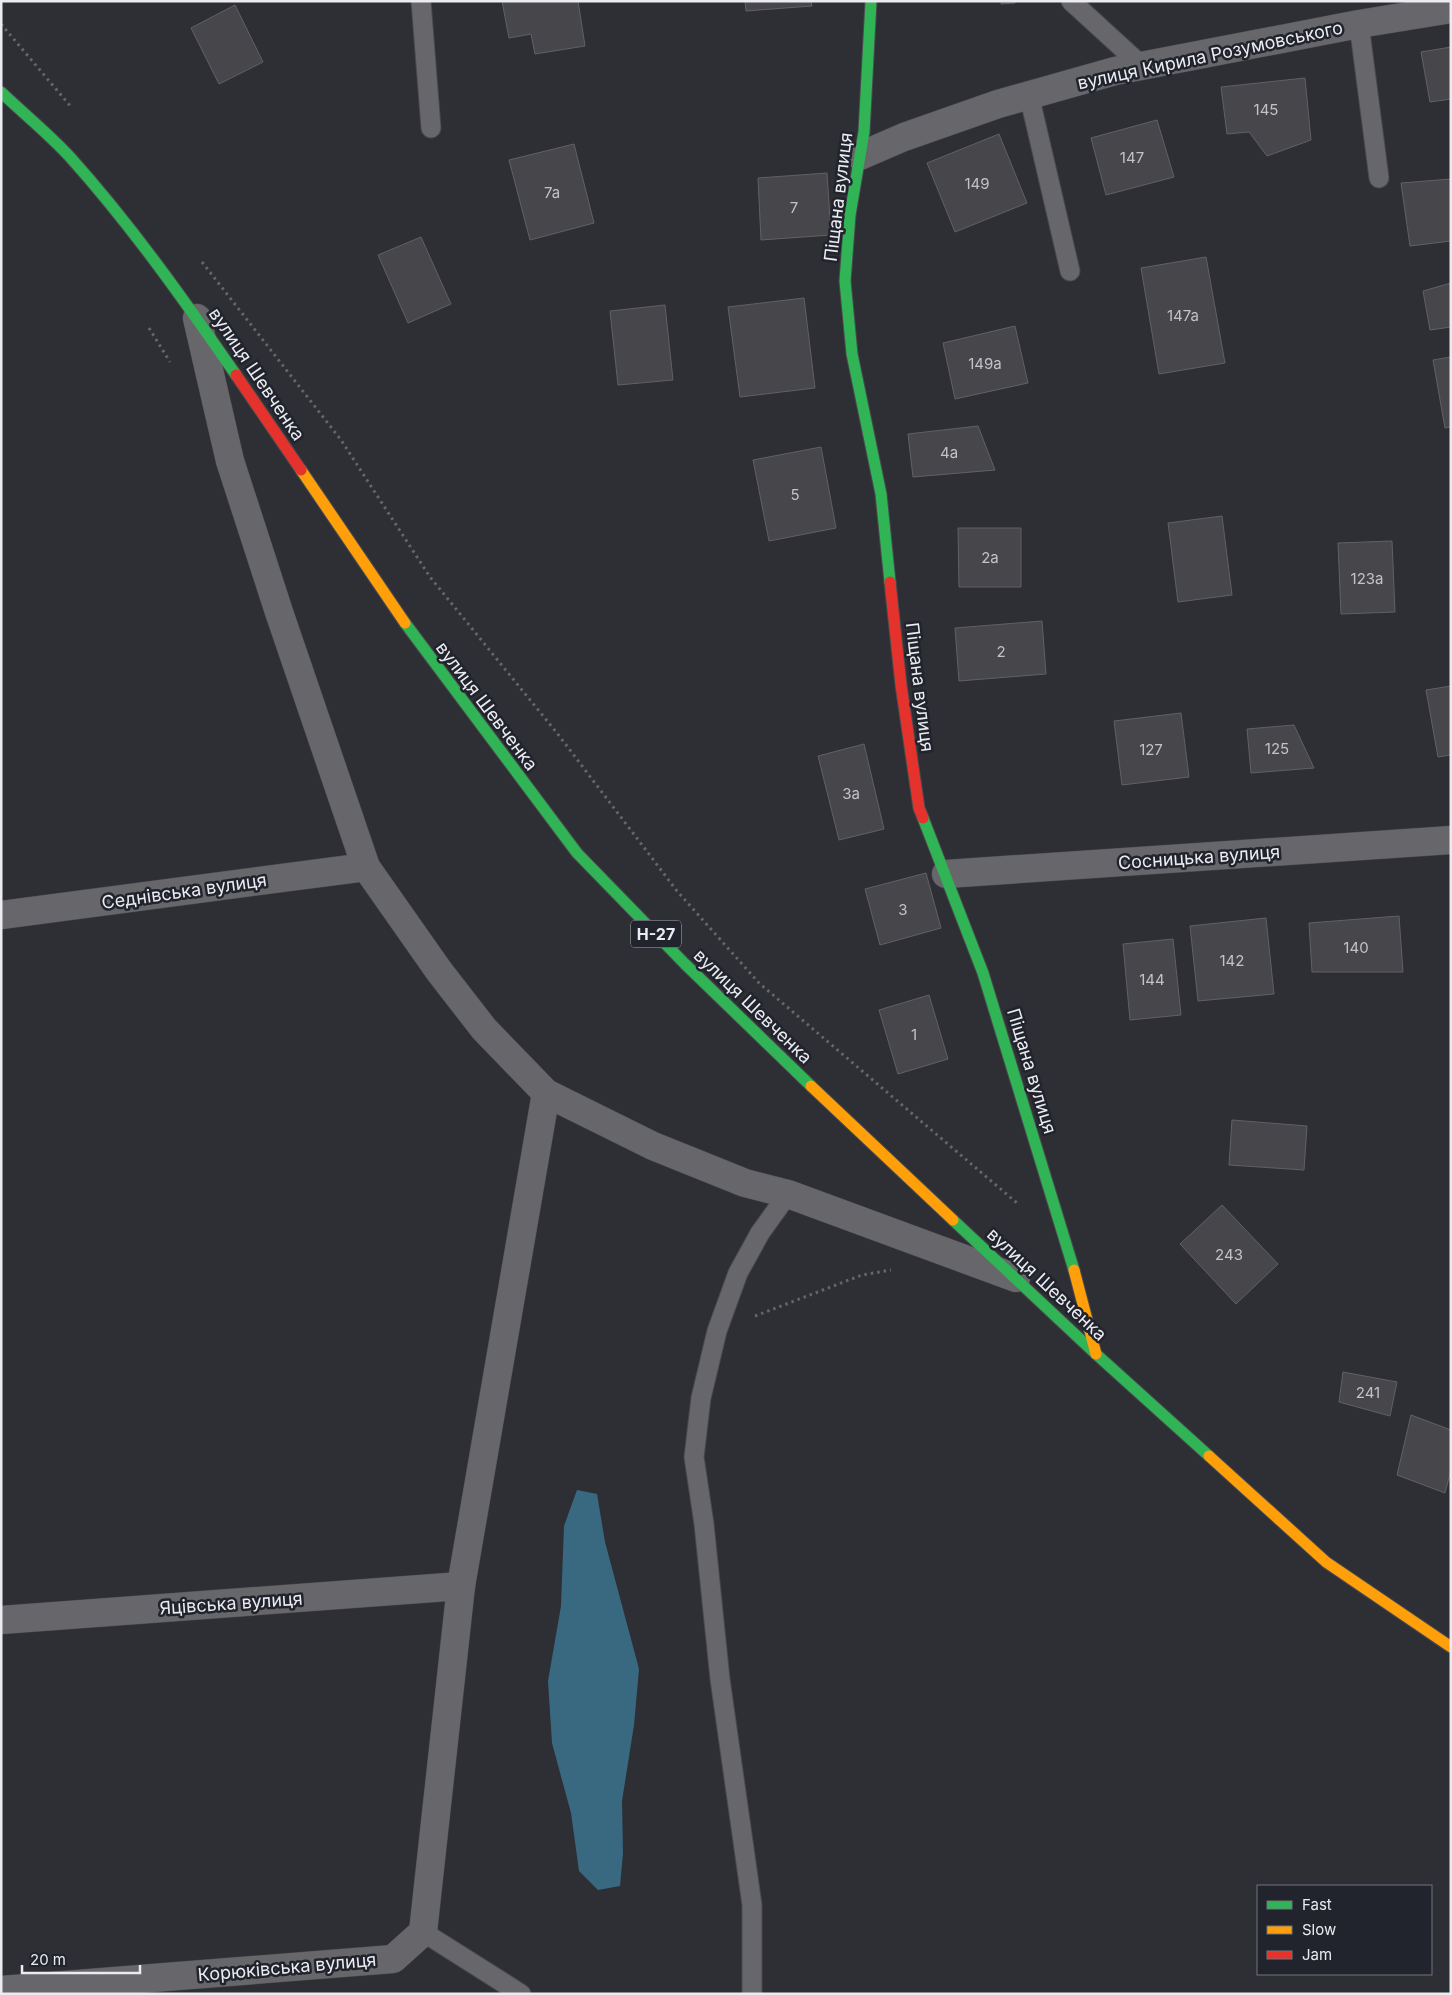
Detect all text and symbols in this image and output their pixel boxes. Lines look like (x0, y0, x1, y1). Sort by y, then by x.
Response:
street label: вулиця Кирила Розумовського (1075, 17, 1345, 93)
house number: 145 (1254, 100, 1278, 119)
street label: Піщана вулиця (820, 131, 856, 263)
house number: 147 (1120, 148, 1144, 167)
house number: 149 (964, 174, 990, 193)
house number: 7а (544, 183, 560, 202)
house number: 7 (790, 198, 798, 217)
street label: вулиця Шевченка (205, 304, 309, 444)
house number: 147а (1167, 306, 1199, 325)
house number: 149а (968, 354, 1002, 373)
house number: 4а (940, 443, 958, 462)
house number: 5 (790, 485, 800, 504)
house number: 2а (981, 548, 999, 567)
house number: 123а (1351, 569, 1383, 588)
street label: Піщана вулиця (902, 621, 938, 753)
street label: вулиця Шевченка (432, 638, 542, 774)
house number: 2 (996, 642, 1006, 661)
house number: 125 (1265, 739, 1289, 758)
house number: 127 (1139, 740, 1163, 759)
house number: 3а (842, 784, 860, 803)
street label: Сосницька вулиця (1117, 841, 1281, 873)
street label: Седнівська вулиця (100, 869, 268, 913)
house number: 3 (898, 900, 908, 919)
road number: Н-27 (631, 921, 681, 948)
house number: 140 (1343, 938, 1369, 957)
street label: вулиця Шевченка (690, 944, 816, 1068)
house number: 142 (1220, 951, 1244, 970)
house number: 144 (1139, 970, 1165, 989)
street label: Піщана вулиця (1003, 1006, 1061, 1136)
house number: 1 (911, 1025, 917, 1044)
street label: вулиця Шевченка (983, 1223, 1111, 1345)
house number: 243 (1215, 1245, 1243, 1264)
house number: 241 (1356, 1383, 1380, 1402)
street label: Яцівська вулиця (159, 1588, 303, 1618)
legend (1257, 1885, 1432, 1975)
text: Fast (1302, 1895, 1332, 1914)
text: Slow (1302, 1920, 1336, 1939)
scale bar (22, 1942, 140, 1974)
text: Jam (1302, 1945, 1332, 1964)
street label: Корюківська вулиця (197, 1949, 377, 1985)
text: 20 m (30, 1950, 66, 1969)

